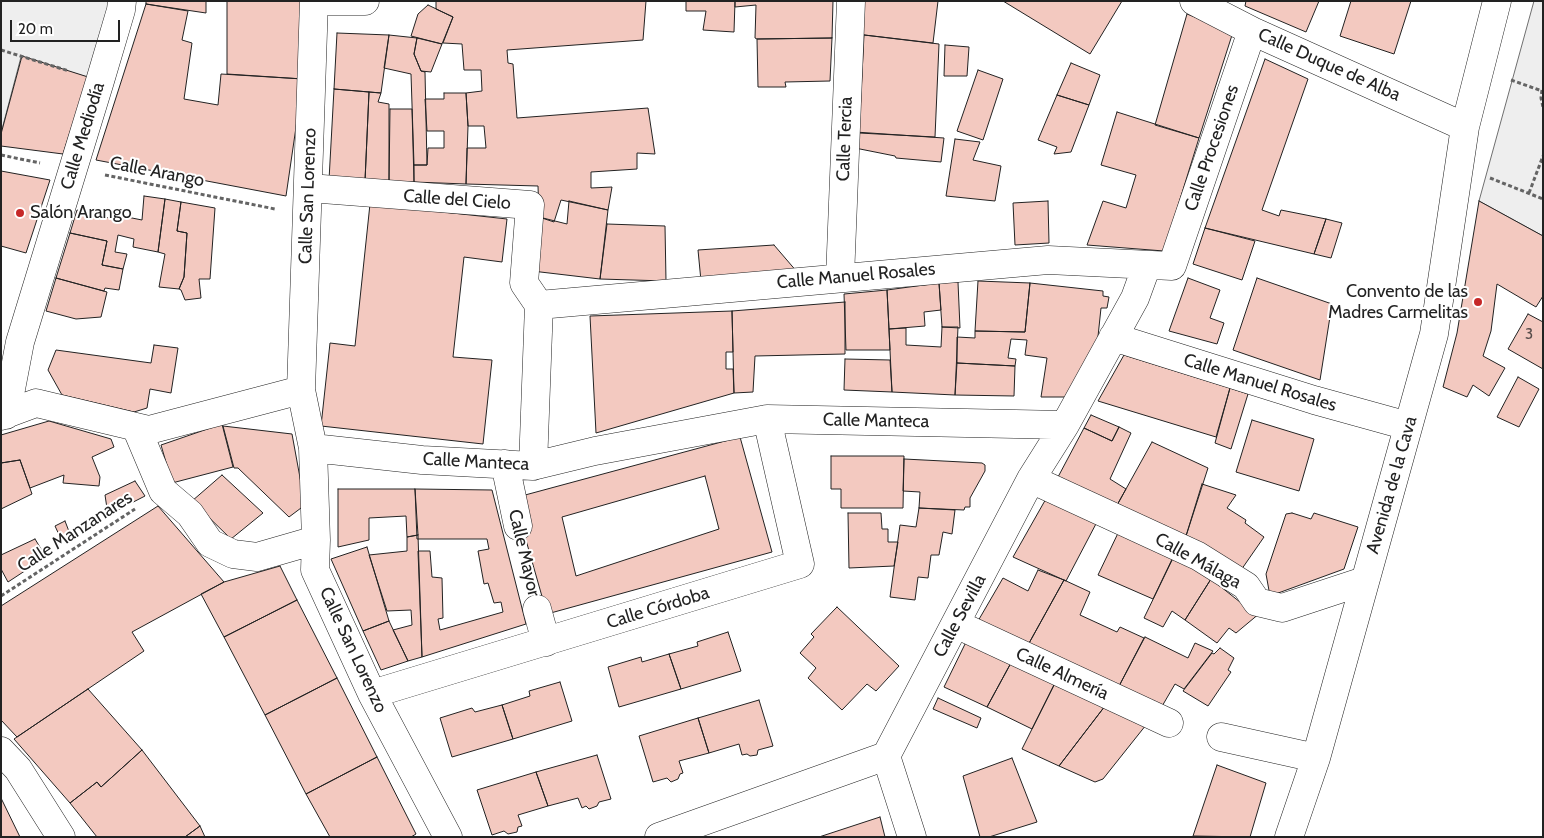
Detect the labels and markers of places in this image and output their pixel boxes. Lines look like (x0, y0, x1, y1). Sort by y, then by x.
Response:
place label: Salón Arango (30, 202, 132, 224)
marker: Salón Arango (14, 207, 26, 219)
place label: Convento de las Madres Carmelitas (1328, 281, 1468, 324)
marker: Convento de las Madres Carmelitas (1472, 296, 1484, 308)

